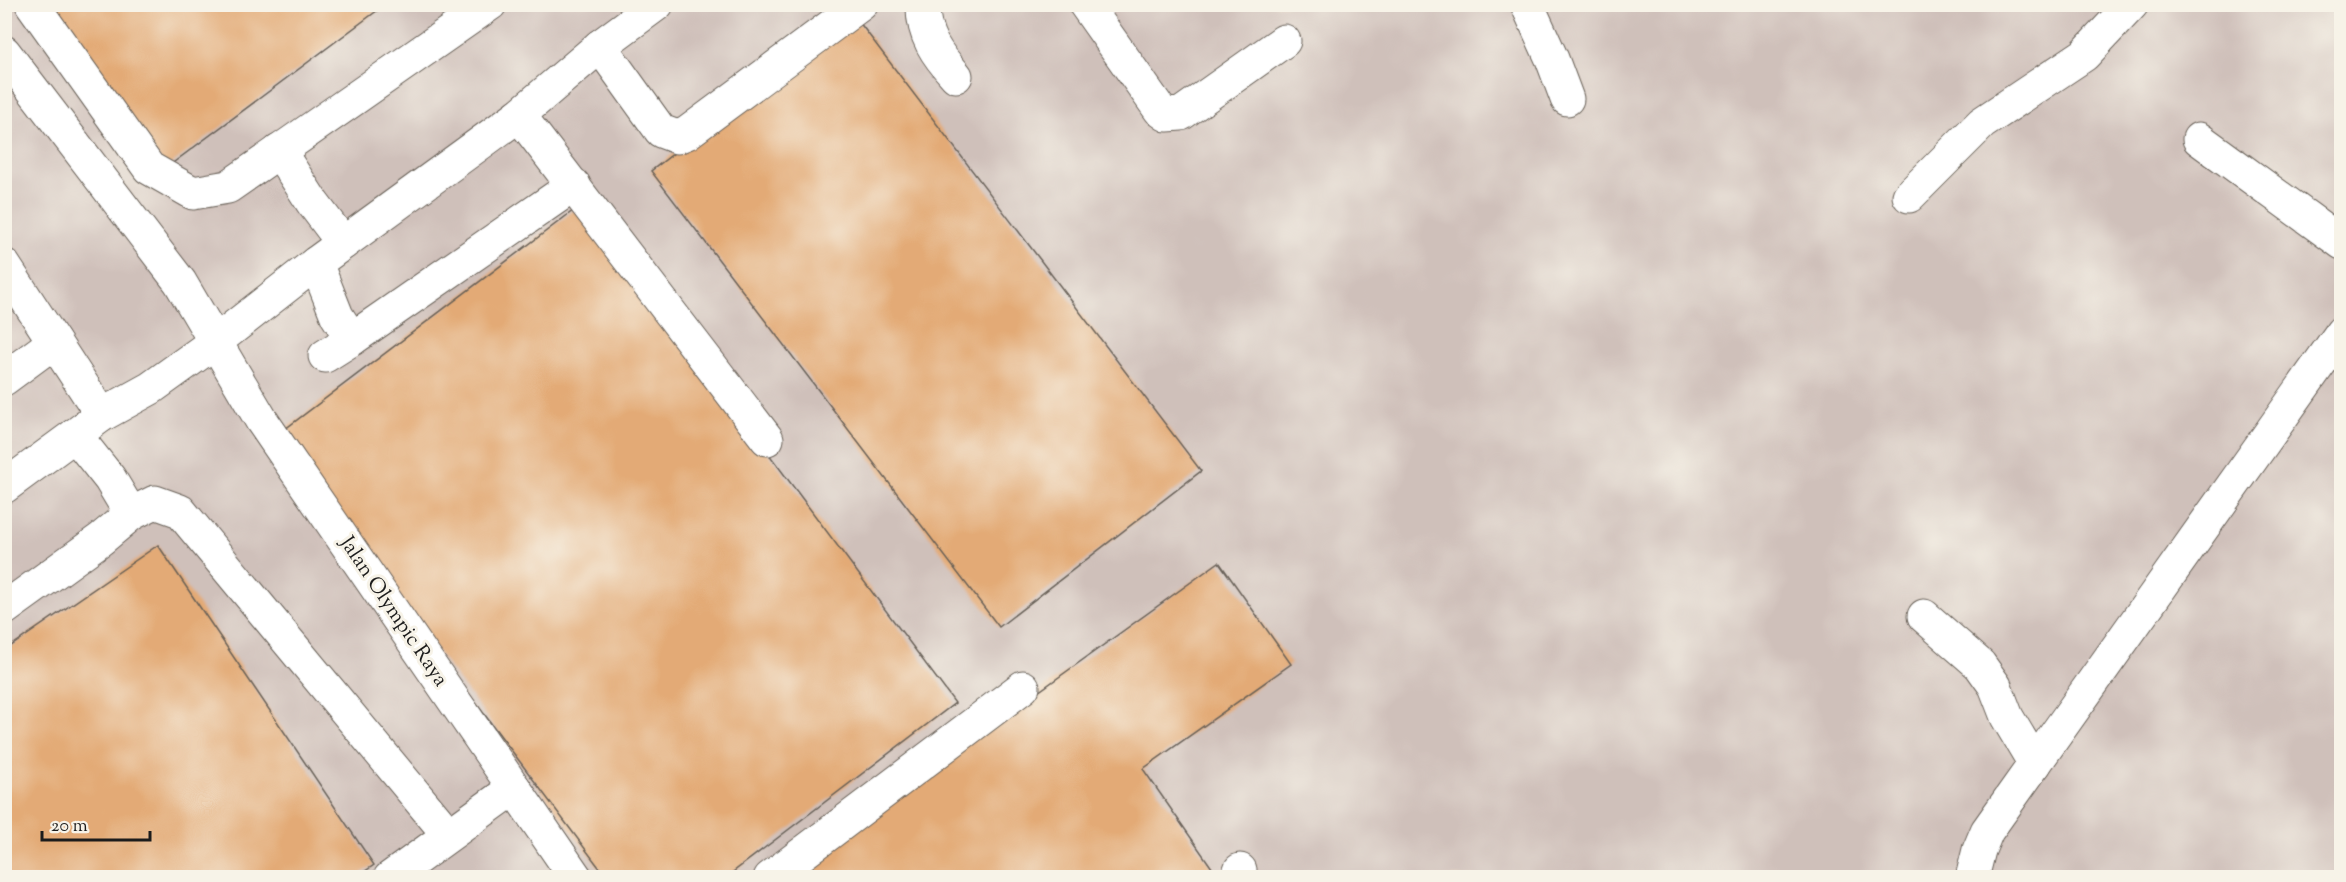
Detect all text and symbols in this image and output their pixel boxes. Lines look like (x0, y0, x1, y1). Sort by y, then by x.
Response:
street label: Jalan Olympic Raya (331, 530, 455, 693)
scale bar (42, 804, 150, 842)
text: 20 m (51, 814, 88, 840)

